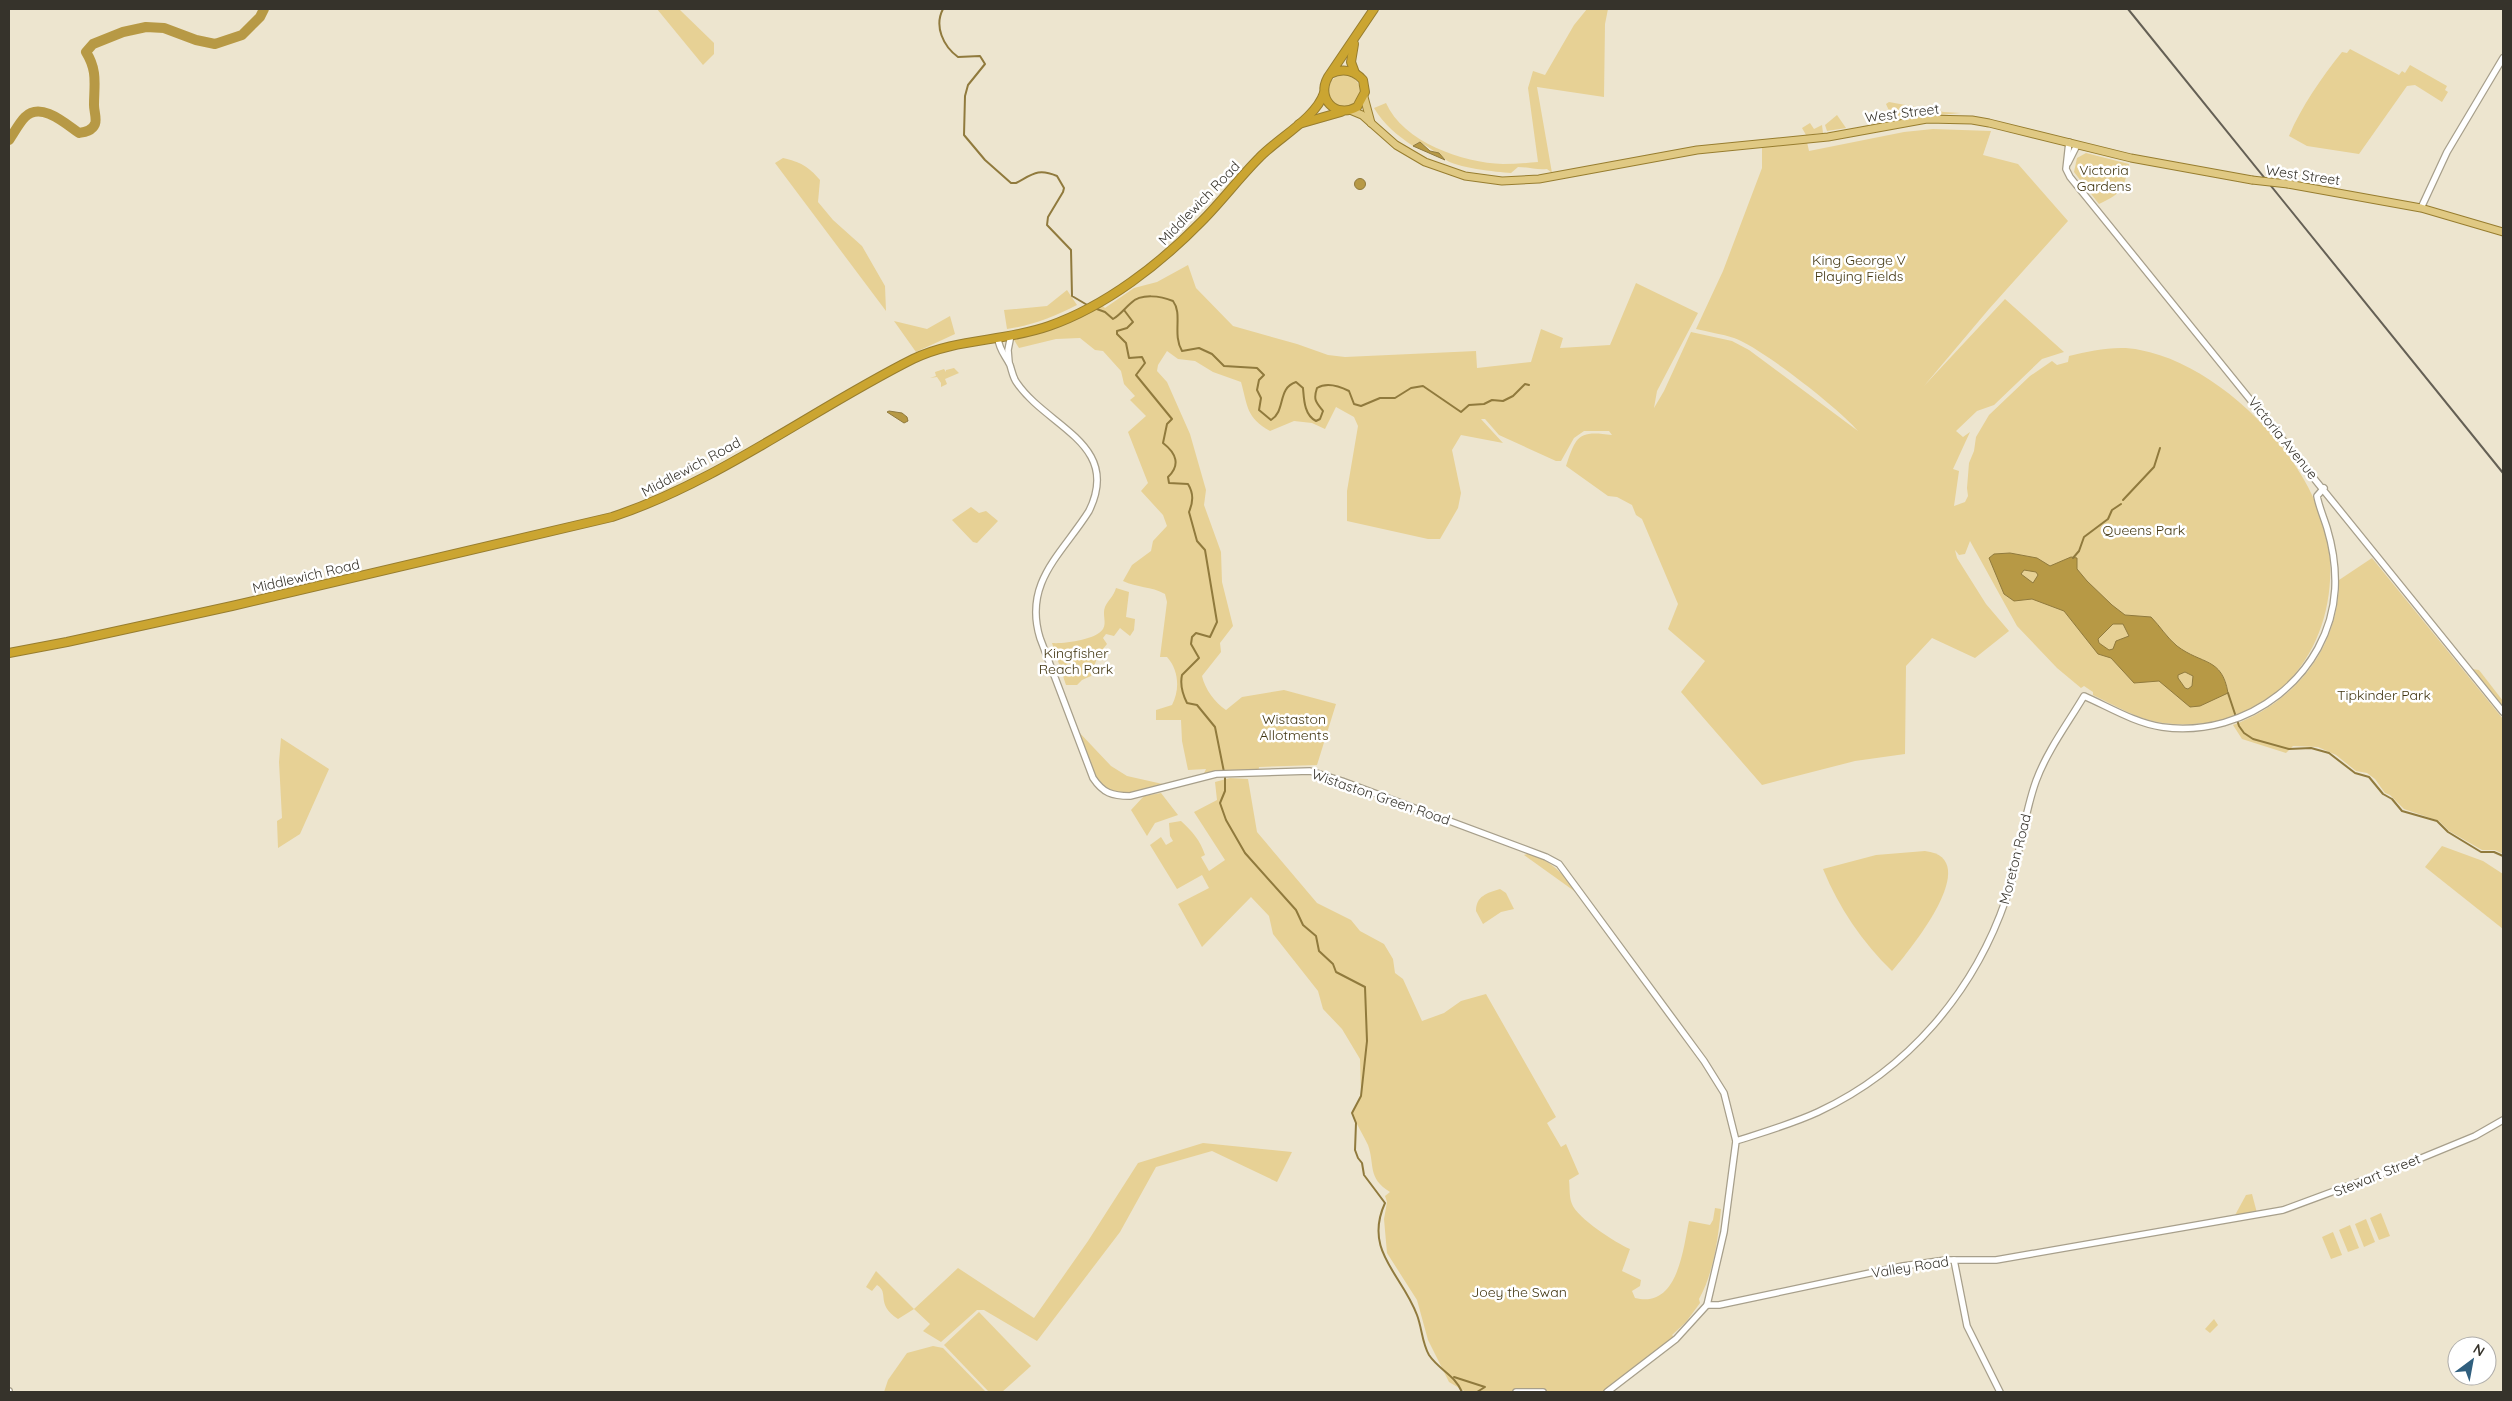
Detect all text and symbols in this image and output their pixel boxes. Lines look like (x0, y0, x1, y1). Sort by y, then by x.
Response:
street label: West Street (1864, 99, 1940, 126)
street label: Middlewich Road (1154, 157, 1244, 249)
park label: Victoria Gardens (2077, 161, 2131, 195)
street label: West Street (2265, 161, 2341, 189)
park label: King George V Playing Fields (1812, 251, 1906, 285)
street label: Victoria Avenue (2244, 393, 2322, 483)
street label: Middlewich Road (638, 433, 744, 501)
park label: Queens Park (2103, 521, 2185, 539)
street label: Middlewich Road (250, 555, 362, 597)
park label: Kingfisher Reach Park (1039, 644, 1113, 678)
park label: Tipkinder Park (2337, 686, 2431, 704)
park label: Wistaston Allotments (1260, 710, 1328, 744)
street label: Wistaston Green Road (1309, 765, 1453, 829)
street label: Moreton Road (1995, 812, 2035, 906)
street label: Stewart Street (2331, 1149, 2423, 1201)
street label: Valley Road (1870, 1252, 1950, 1282)
park label: Joey the Swan (1471, 1283, 1567, 1301)
north arrow (2447, 1336, 2497, 1386)
text: N (2470, 1340, 2488, 1360)

